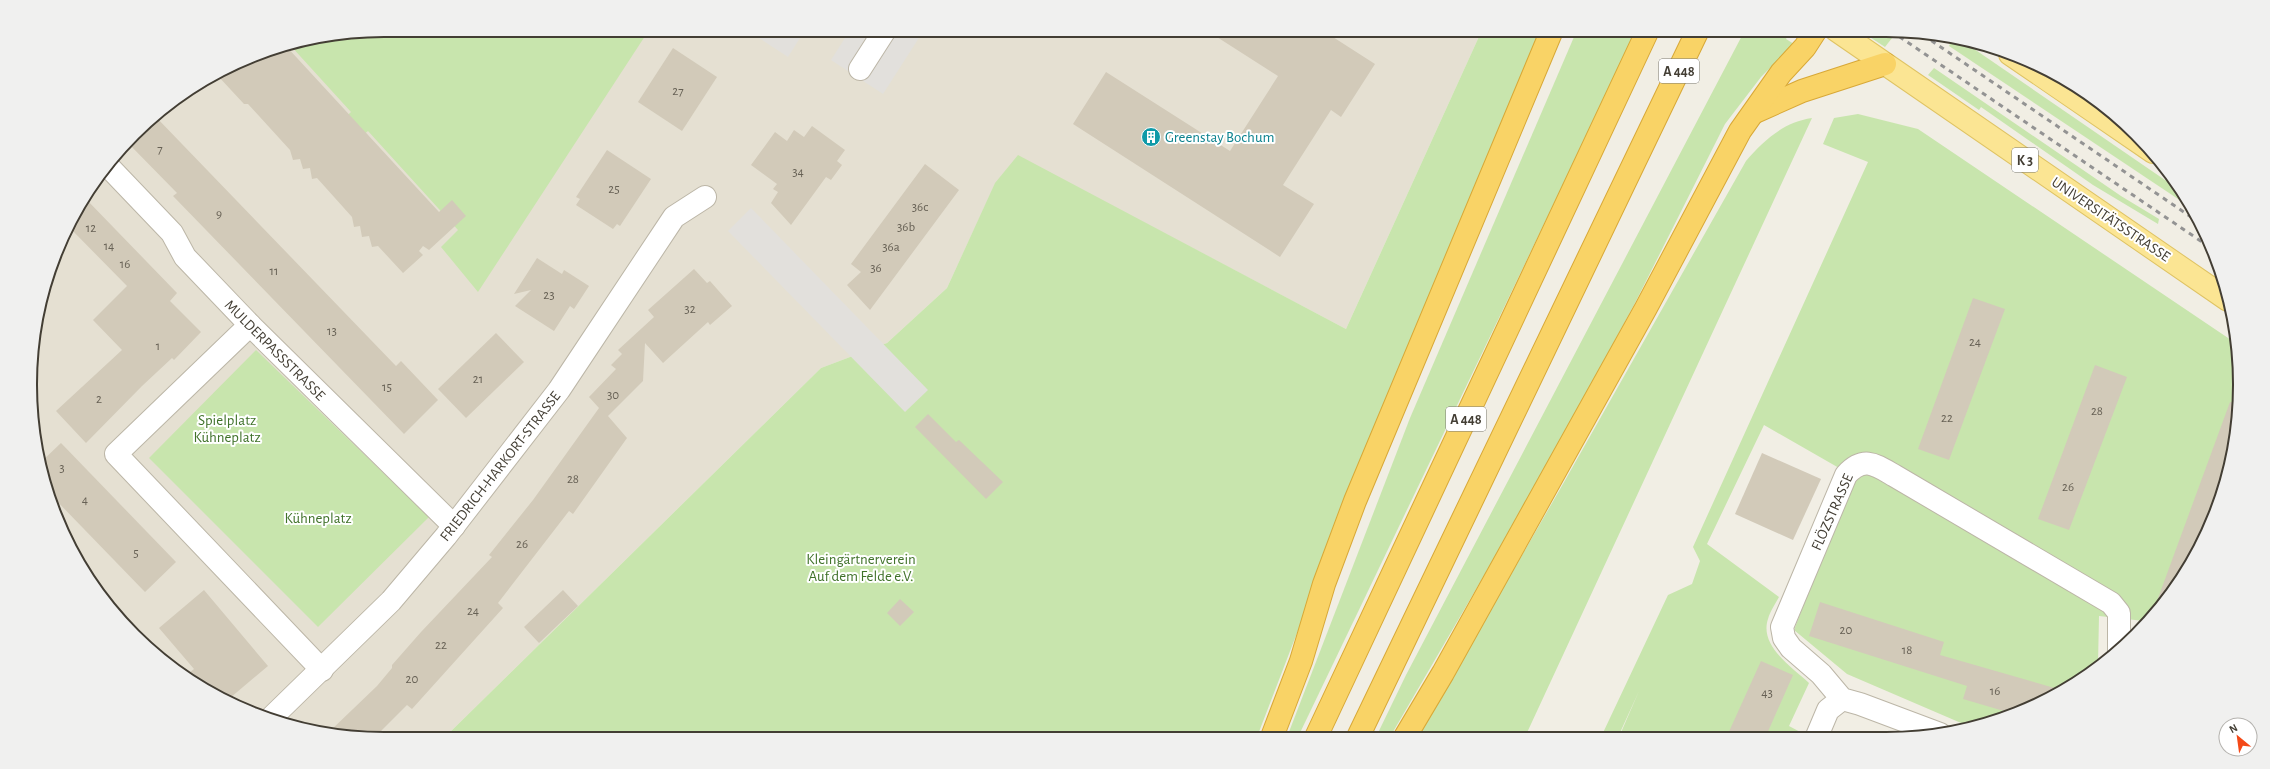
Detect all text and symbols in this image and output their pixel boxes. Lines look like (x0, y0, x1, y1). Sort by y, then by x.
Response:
road number: A 448 (1659, 59, 1699, 83)
house number: 27 (672, 85, 684, 98)
building icon: Greenstay Bochum (1140, 126, 1162, 148)
place label: Greenstay Bochum (1165, 130, 1274, 145)
house number: 7 (157, 143, 163, 156)
road number: K 3 (2012, 148, 2038, 172)
house number: 34 (792, 166, 804, 179)
street label: UNIVERSITÄTSSTRASSE (2049, 173, 2173, 265)
house number: 25 (608, 183, 620, 196)
house number: 36c (912, 201, 928, 214)
house number: 9 (216, 208, 222, 221)
house number: 36b (897, 221, 915, 234)
house number: 12 (86, 222, 96, 235)
house number: 14 (104, 240, 114, 253)
house number: 36a (882, 241, 900, 254)
house number: 16 (120, 258, 130, 271)
house number: 36 (870, 262, 882, 275)
house number: 11 (270, 265, 278, 278)
house number: 23 (543, 289, 555, 302)
street label: MULDERPASSSTRASSE (222, 297, 328, 403)
house number: 32 (684, 303, 696, 316)
house number: 13 (327, 325, 337, 338)
house number: 24 (1969, 336, 1981, 349)
house number: 1 (156, 340, 160, 353)
house number: 21 (473, 373, 483, 386)
house number: 15 (382, 381, 392, 394)
street label: FRIEDRICH-HARKORT-STRASSE (437, 389, 563, 544)
house number: 30 (607, 389, 619, 402)
house number: 2 (96, 393, 102, 406)
house number: 28 (2091, 405, 2103, 418)
road number: A 448 (1446, 407, 1486, 431)
house number: 22 (1941, 412, 1953, 425)
park label: Spielplatz Kühneplatz (193, 413, 261, 445)
house number: 3 (59, 462, 65, 475)
street label: FLÖZSTRASSE (1807, 471, 1856, 553)
house number: 28 (567, 473, 579, 486)
house number: 26 (2062, 481, 2074, 494)
house number: 4 (82, 494, 88, 507)
park label: Kühneplatz (284, 511, 352, 526)
house number: 26 (516, 538, 528, 551)
house number: 5 (133, 547, 139, 560)
park label: Kleingärtnerverein Auf dem Felde e.V. (806, 552, 916, 584)
house number: 24 (467, 605, 479, 618)
house number: 20 (1840, 624, 1853, 637)
house number: 22 (435, 639, 447, 652)
house number: 18 (1902, 644, 1912, 657)
house number: 20 (406, 673, 419, 686)
house number: 16 (1990, 685, 2000, 698)
house number: 43 (1761, 687, 1773, 700)
north arrow (2218, 717, 2258, 757)
text: N (2227, 722, 2239, 735)

